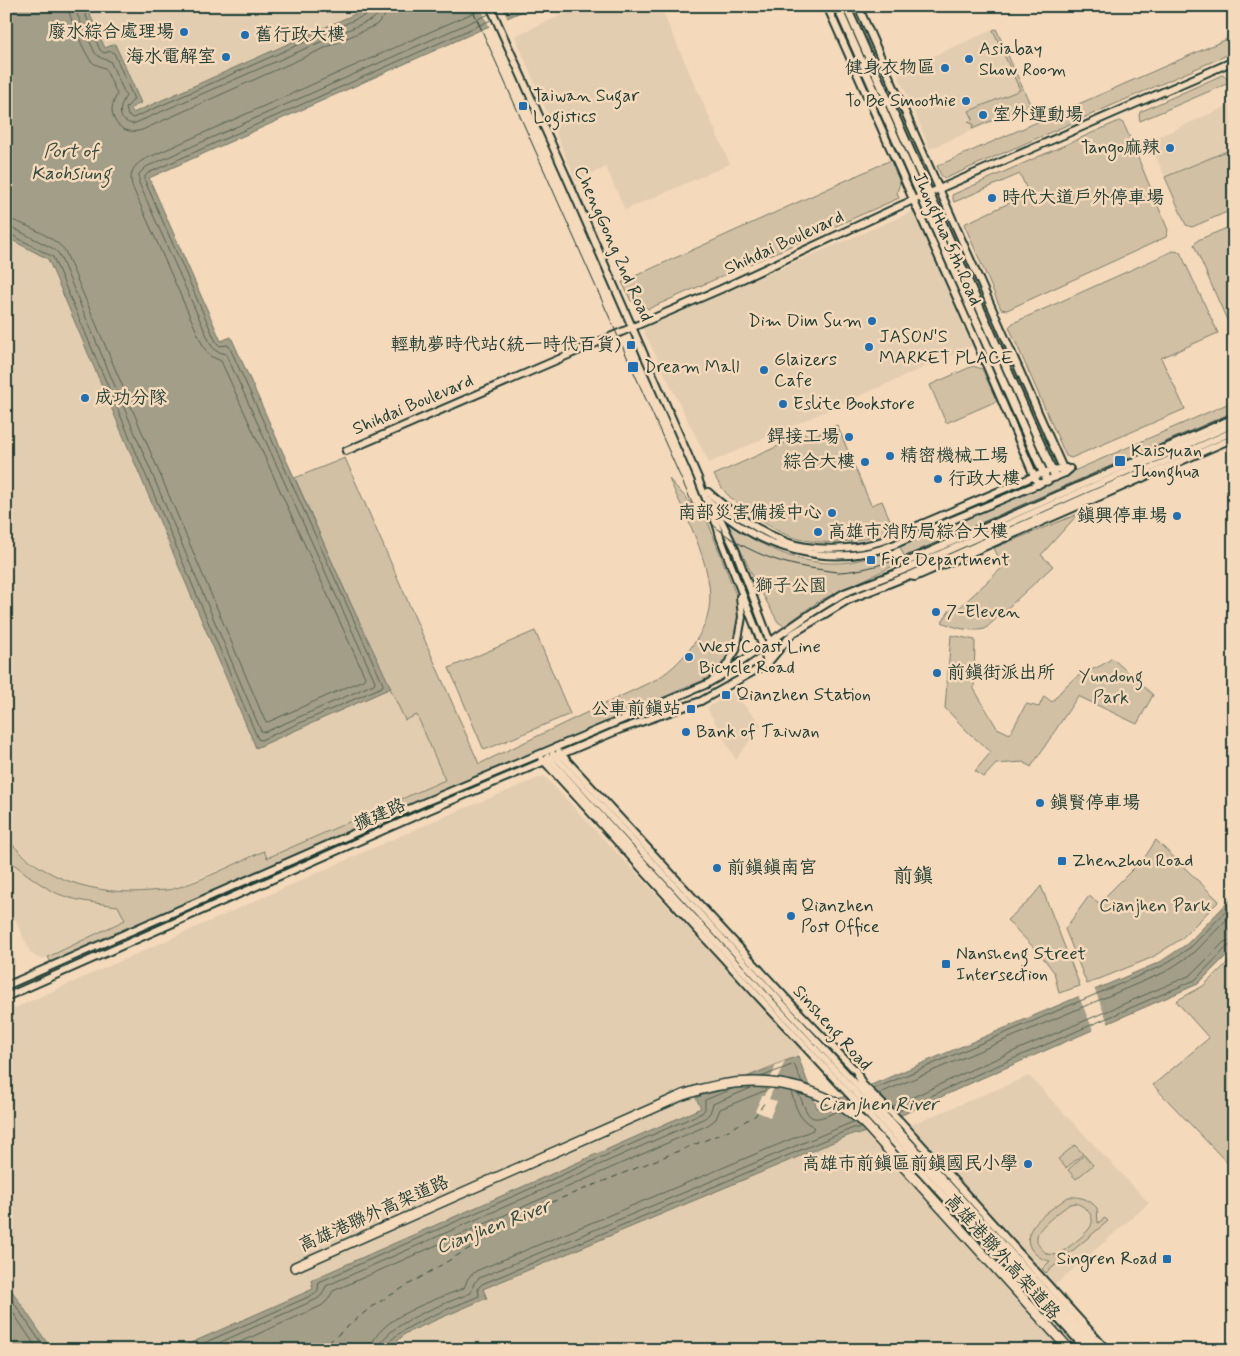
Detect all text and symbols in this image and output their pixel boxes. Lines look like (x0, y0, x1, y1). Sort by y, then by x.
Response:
place label: 廢水綜合處理場 (48, 20, 174, 44)
place label: 舊行政大樓 (255, 23, 345, 47)
marker: 廢水綜合處理場 (178, 26, 190, 38)
marker: 舊行政大樓 (239, 29, 251, 41)
place label: Asiabay Show Room (979, 37, 1066, 82)
place label: 海水電解室 (126, 45, 216, 69)
marker: 海水電解室 (220, 51, 232, 63)
marker: Asiabay Show Room (963, 53, 975, 65)
place label: 健身衣物區 (845, 56, 935, 80)
marker: 健身衣物區 (939, 62, 951, 74)
place label: Taiwan Sugar Logistics (533, 84, 640, 131)
place label: To Be Smoothie (845, 89, 956, 113)
marker: To Be Smoothie (960, 95, 972, 107)
marker: Taiwan Sugar Logistics (517, 100, 529, 112)
place label: 室外運動場 (993, 103, 1083, 127)
marker: 室外運動場 (977, 109, 989, 121)
place label: Tango麻辣 (1081, 136, 1160, 161)
water label: Port of Kaohsiung (31, 139, 113, 188)
marker: Tango麻辣 (1164, 142, 1176, 154)
street label: ChengGong 2nd Road (568, 162, 658, 326)
street label: JhongHua 5th Road (905, 168, 987, 311)
place label: 時代大道戶外停車場 (1002, 186, 1164, 210)
marker: 時代大道戶外停車場 (986, 192, 998, 204)
street label: Shihdai Boulevard (720, 205, 848, 281)
place label: Dim Dim Sum (748, 309, 862, 333)
marker: Dim Dim Sum (866, 315, 878, 327)
place label: JASON'S MARKET PLACE (879, 325, 1014, 370)
place label: 輕軌夢時代站(統一時代百貨) (391, 333, 622, 357)
marker: 輕軌夢時代站(統一時代百貨) (625, 339, 637, 351)
marker: JASON'S MARKET PLACE (863, 341, 875, 353)
place label: Glaizers Cafe (774, 348, 837, 393)
place label: Dream Mall (644, 355, 739, 379)
marker: Dream Mall (626, 360, 640, 374)
marker: Glaizers Cafe (758, 364, 770, 376)
street label: Shihdai Boulevard (349, 369, 477, 441)
place label: 成功分隊 (95, 386, 167, 410)
marker: 成功分隊 (79, 392, 91, 404)
place label: Eslite Bookstore (793, 392, 915, 416)
marker: Eslite Bookstore (777, 398, 789, 410)
place label: 銲接工場 (767, 425, 839, 449)
marker: 銲接工場 (843, 431, 855, 443)
place label: Kaisyuan Jhonghua (1131, 439, 1202, 486)
place label: 精密機械工場 (900, 444, 1008, 468)
place label: 綜合大樓 (783, 450, 855, 474)
marker: 精密機械工場 (884, 450, 896, 462)
marker: Kaisyuan Jhonghua (1113, 454, 1127, 468)
marker: 綜合大樓 (859, 456, 871, 468)
place label: 行政大樓 (948, 467, 1020, 491)
marker: 行政大樓 (932, 473, 944, 485)
place label: 南部災害備援中心 (678, 501, 822, 525)
place label: 鎮興停車場 (1077, 504, 1167, 528)
marker: 南部災害備援中心 (826, 507, 838, 519)
marker: 鎮興停車場 (1171, 510, 1183, 522)
place label: 高雄市消防局綜合大樓 (828, 520, 1008, 544)
marker: 高雄市消防局綜合大樓 (812, 526, 824, 538)
place label: Fire Department (881, 548, 1010, 572)
marker: Fire Department (865, 554, 877, 566)
park label: 獅子公園 (755, 574, 827, 598)
place label: 7-Eleven (946, 600, 1020, 624)
marker: 7-Eleven (930, 606, 942, 618)
place label: West Coast Line Bicycle Road (699, 635, 821, 680)
marker: West Coast Line Bicycle Road (683, 651, 695, 663)
place label: 前鎮街派出所 (947, 661, 1055, 685)
park label: Yundong Park (1079, 665, 1143, 710)
marker: 前鎮街派出所 (931, 667, 943, 679)
place label: Qianzhen Station (736, 683, 871, 707)
marker: Qianzhen Station (720, 689, 732, 701)
place label: 公車前鎮站 (591, 697, 681, 721)
marker: 公車前鎮站 (685, 703, 697, 715)
place label: Bank of Taiwan (696, 720, 820, 744)
marker: Bank of Taiwan (680, 726, 692, 738)
place label: 鎮賢停車場 (1050, 791, 1140, 815)
street label: 擴建路 (350, 793, 410, 837)
marker: 鎮賢停車場 (1034, 797, 1046, 809)
place label: Zhenzhou Road (1072, 849, 1193, 873)
marker: Zhenzhou Road (1056, 855, 1068, 867)
place label: 前鎮鎮南宮 (727, 856, 817, 880)
marker: 前鎮鎮南宮 (711, 862, 723, 874)
district label: 前鎮 (893, 863, 933, 890)
place label: Qianzhen Post Office (801, 894, 880, 939)
park label: Cianjhen Park (1099, 894, 1211, 918)
marker: Qianzhen Post Office (785, 910, 797, 922)
place label: Nansheng Street Intersection (956, 942, 1086, 987)
marker: Nansheng Street Intersection (940, 958, 952, 970)
street label: Sinsheng Road (786, 980, 877, 1077)
water label: Cianjhen River (818, 1092, 941, 1117)
place label: 高雄市前鎮區前鎮國民小學 (802, 1152, 1018, 1176)
marker: 高雄市前鎮區前鎮國民小學 (1022, 1158, 1034, 1170)
street label: 高雄港聯外高架道路 (295, 1170, 453, 1258)
street label: 高雄港聯外高架道路 (939, 1189, 1065, 1325)
water label: Cianjhen River (433, 1193, 556, 1260)
place label: Singren Road (1057, 1247, 1157, 1272)
marker: Singren Road (1161, 1253, 1173, 1265)

